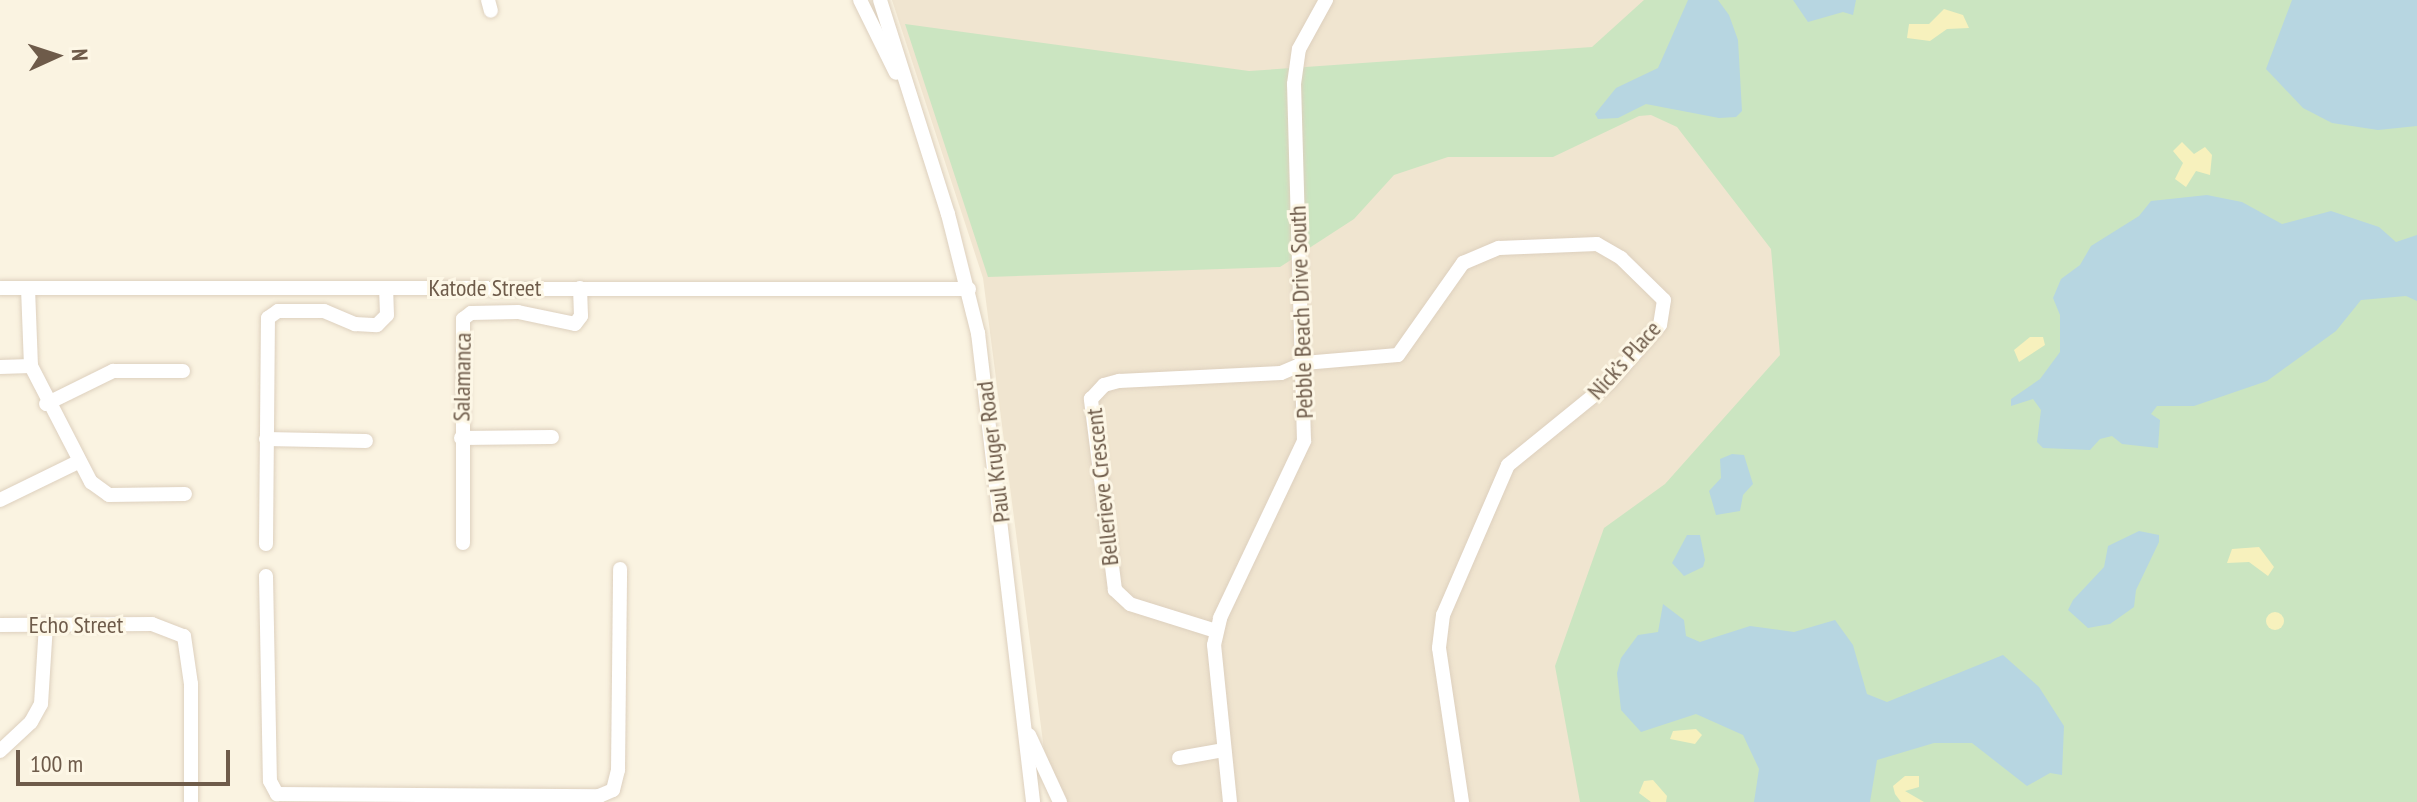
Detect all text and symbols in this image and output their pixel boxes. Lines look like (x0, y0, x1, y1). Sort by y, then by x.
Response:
north arrow (16, 16, 96, 96)
text: N (66, 48, 94, 61)
street label: Pebble Beach Drive South (1283, 205, 1319, 419)
street label: Katode Street (429, 274, 541, 302)
street label: Nick’s Place (1581, 315, 1667, 405)
street label: Salamanca (447, 332, 477, 422)
street label: Paul Kruger Road (970, 380, 1016, 524)
street label: Bellerieve Crescent (1079, 407, 1125, 567)
street label: Echo Street (29, 611, 123, 639)
scale bar (20, 734, 234, 784)
text: 100 m (30, 748, 83, 779)

